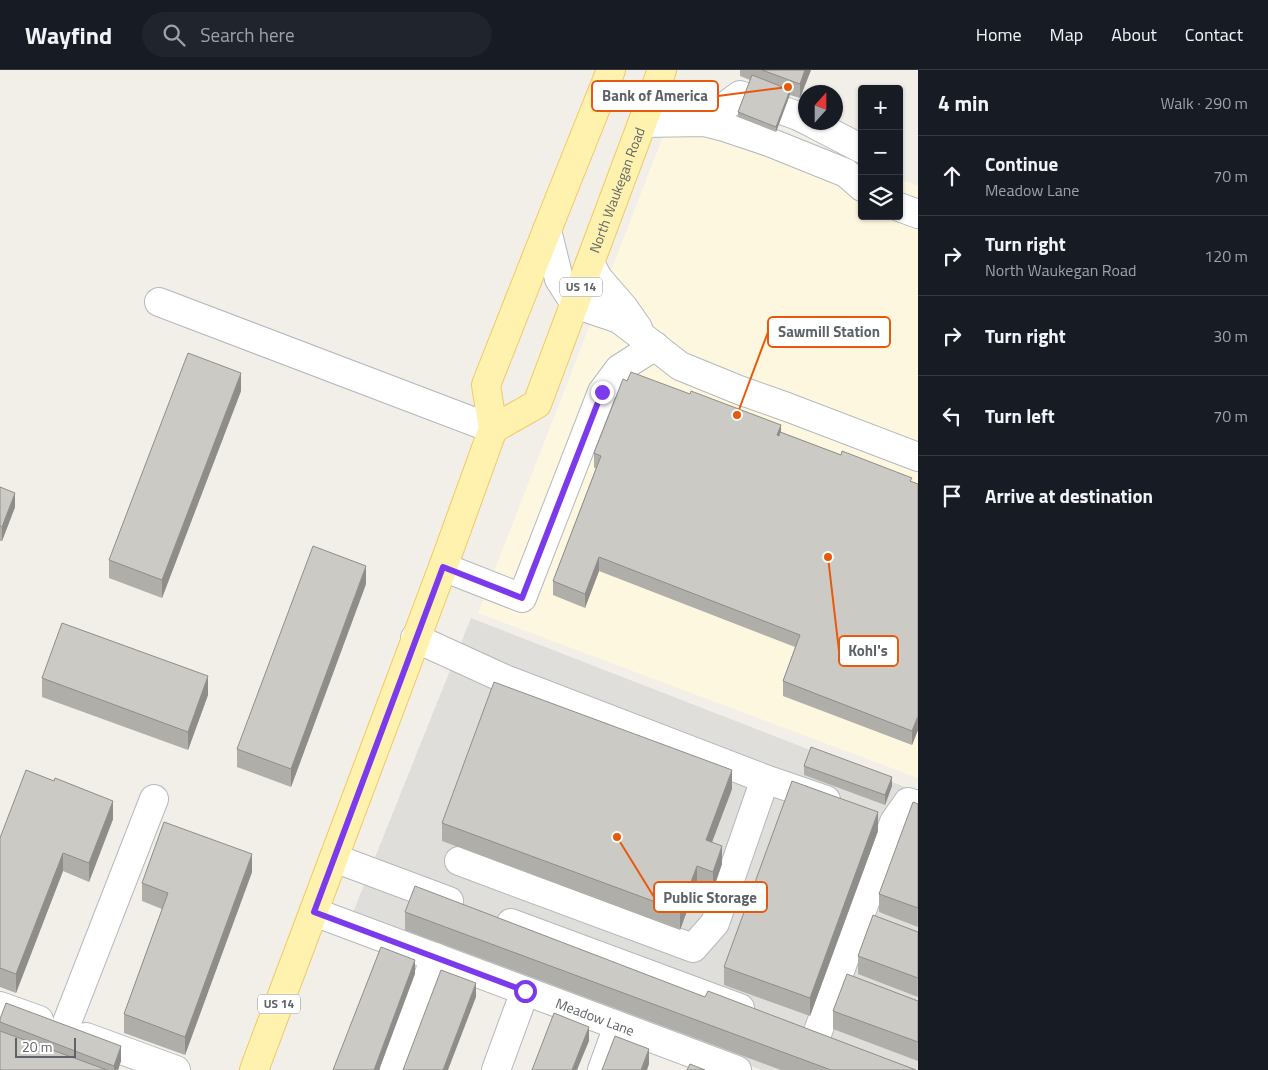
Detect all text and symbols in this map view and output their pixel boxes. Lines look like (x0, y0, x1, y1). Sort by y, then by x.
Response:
search box (142, 12, 492, 57)
text: Wayfind (25, 17, 112, 53)
text: Search here (200, 20, 295, 49)
icon: search (160, 21, 188, 49)
text: Home (976, 21, 1022, 48)
text: Map (1050, 21, 1083, 48)
text: About (1111, 21, 1157, 48)
text: Contact (1185, 21, 1243, 48)
callout: Bank of America (592, 81, 718, 111)
text: Bank of America (602, 84, 708, 107)
north arrow (798, 85, 843, 130)
map controls (858, 85, 903, 220)
button: + (858, 85, 903, 130)
text: 4 min (938, 87, 989, 119)
text: Walk · 290 m (1160, 91, 1248, 115)
street label: North Waukegan Road (584, 124, 650, 256)
button: − (858, 130, 903, 175)
text: Continue (985, 149, 1058, 178)
icon: ahead (938, 162, 966, 190)
text: 70 m (1213, 164, 1248, 188)
button: layers (858, 175, 903, 220)
text: Meadow Lane (985, 178, 1079, 202)
text: Turn right (985, 229, 1066, 258)
icon: right (938, 242, 966, 270)
text: 120 m (1204, 244, 1248, 268)
text: North Waukegan Road (985, 258, 1136, 282)
road number: US 14 (560, 278, 602, 296)
callout: Sawmill Station (768, 317, 890, 347)
text: Sawmill Station (778, 320, 880, 343)
text: Turn right (985, 321, 1066, 350)
icon: right (938, 322, 966, 350)
text: 30 m (1213, 324, 1248, 348)
route end (591, 381, 614, 404)
text: Turn left (985, 401, 1055, 430)
icon: left (938, 402, 966, 430)
text: 70 m (1213, 404, 1248, 428)
text: Arrive at destination (985, 481, 1153, 510)
icon: arrive (938, 482, 966, 510)
callout: Kohl's (839, 636, 898, 666)
text: Kohl's (848, 639, 888, 662)
callout: Public Storage (654, 882, 767, 912)
text: Public Storage (663, 886, 757, 909)
route start (514, 980, 537, 1003)
street label: Meadow Lane (553, 992, 638, 1041)
road number: US 14 (258, 994, 300, 1014)
scale bar (15, 1035, 76, 1058)
text: 20 m (22, 1036, 52, 1057)

